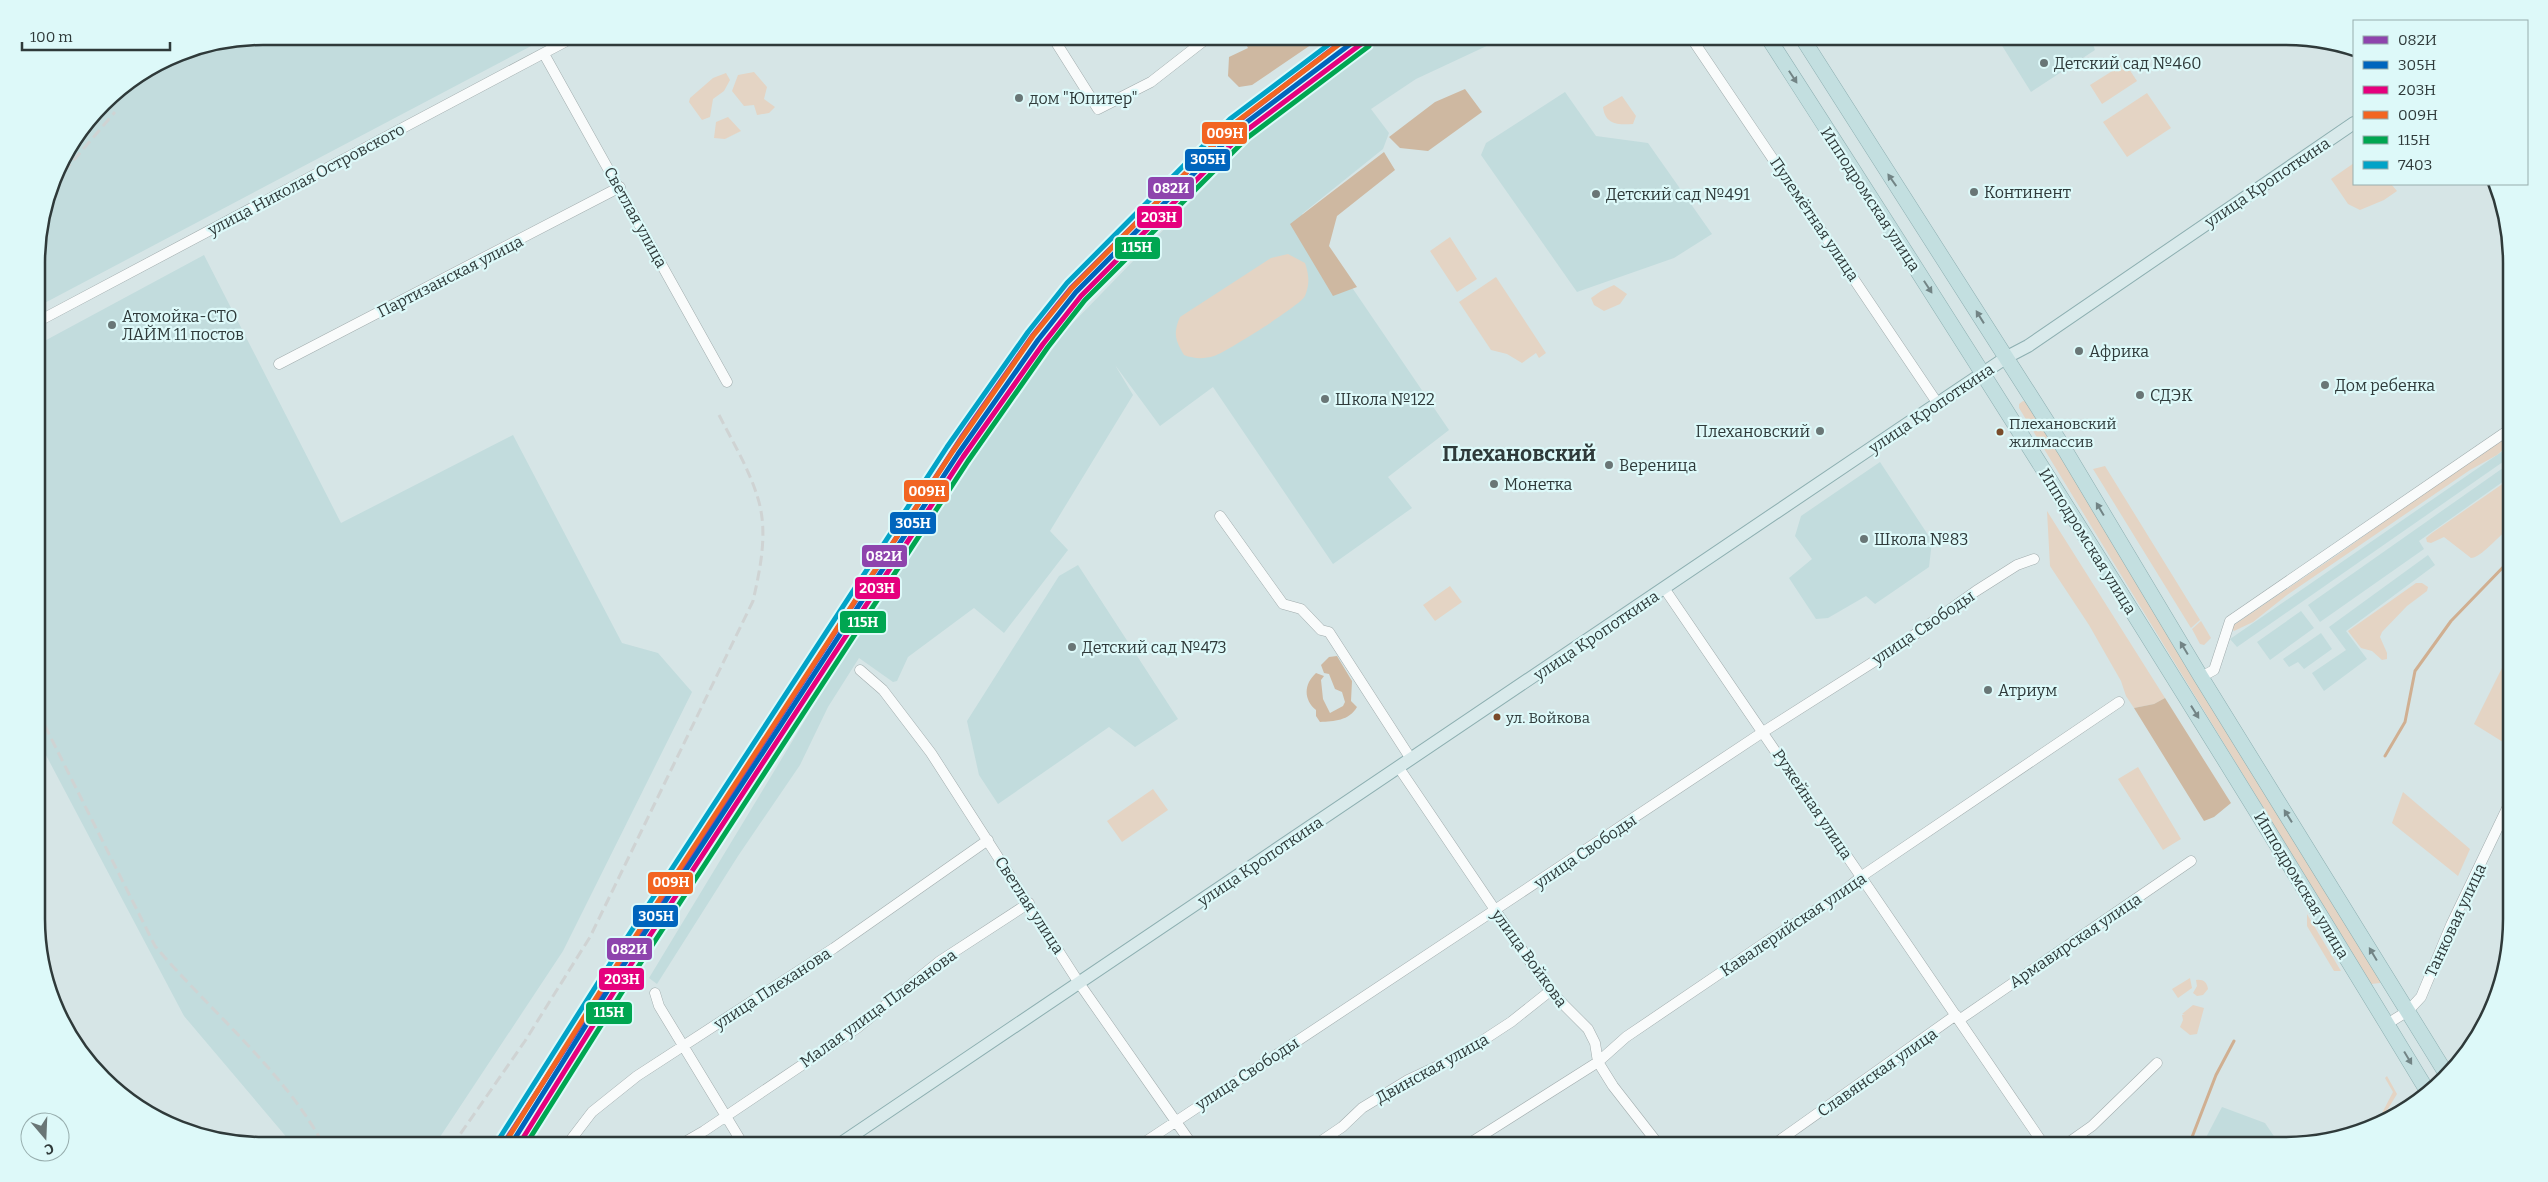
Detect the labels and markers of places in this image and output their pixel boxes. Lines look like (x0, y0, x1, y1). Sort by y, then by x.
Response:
place label: Детский сад №460 (2054, 54, 2202, 73)
marker: Детский сад №460 (2038, 57, 2050, 69)
place label: дом "Юпитер" (1029, 89, 1138, 108)
marker: дом "Юпитер" (1013, 92, 1025, 104)
place label: Континент (1984, 183, 2071, 202)
place label: Детский сад №491 (1606, 185, 1750, 204)
marker: Континент (1968, 186, 1980, 198)
marker: Детский сад №491 (1590, 188, 1602, 200)
place label: Атомойка-СТО ЛАЙМ 11 постов (122, 307, 244, 344)
marker: Атомойка-СТО ЛАЙМ 11 постов (106, 319, 118, 331)
place label: Африка (2089, 342, 2149, 361)
marker: Африка (2073, 345, 2085, 357)
place label: Дом ребенка (2335, 376, 2435, 395)
marker: Дом ребенка (2319, 379, 2331, 391)
place label: СДЭК (2150, 386, 2193, 405)
marker: СДЭК (2134, 389, 2146, 401)
place label: Школа №122 (1335, 390, 1435, 409)
marker: Школа №122 (1319, 393, 1331, 405)
place label: Плехановский жилмассив (2009, 415, 2116, 451)
place label: Плехановский (1696, 422, 1810, 441)
marker: Плехановский (1814, 425, 1826, 437)
marker: Плехановский жилмассив (1995, 427, 2005, 437)
place label: Вереница (1619, 456, 1697, 475)
marker: Вереница (1603, 459, 1615, 471)
place label: Монетка (1504, 475, 1572, 494)
marker: Монетка (1488, 478, 1500, 490)
place label: Школа №83 (1874, 530, 1968, 549)
marker: Школа №83 (1858, 533, 1870, 545)
place label: Детский сад №473 (1082, 638, 1227, 657)
marker: Детский сад №473 (1066, 641, 1078, 653)
place label: Атриум (1998, 681, 2057, 700)
marker: Атриум (1982, 684, 1994, 696)
place label: ул. Войкова (1505, 709, 1590, 727)
marker: ул. Войкова (1492, 712, 1502, 722)

